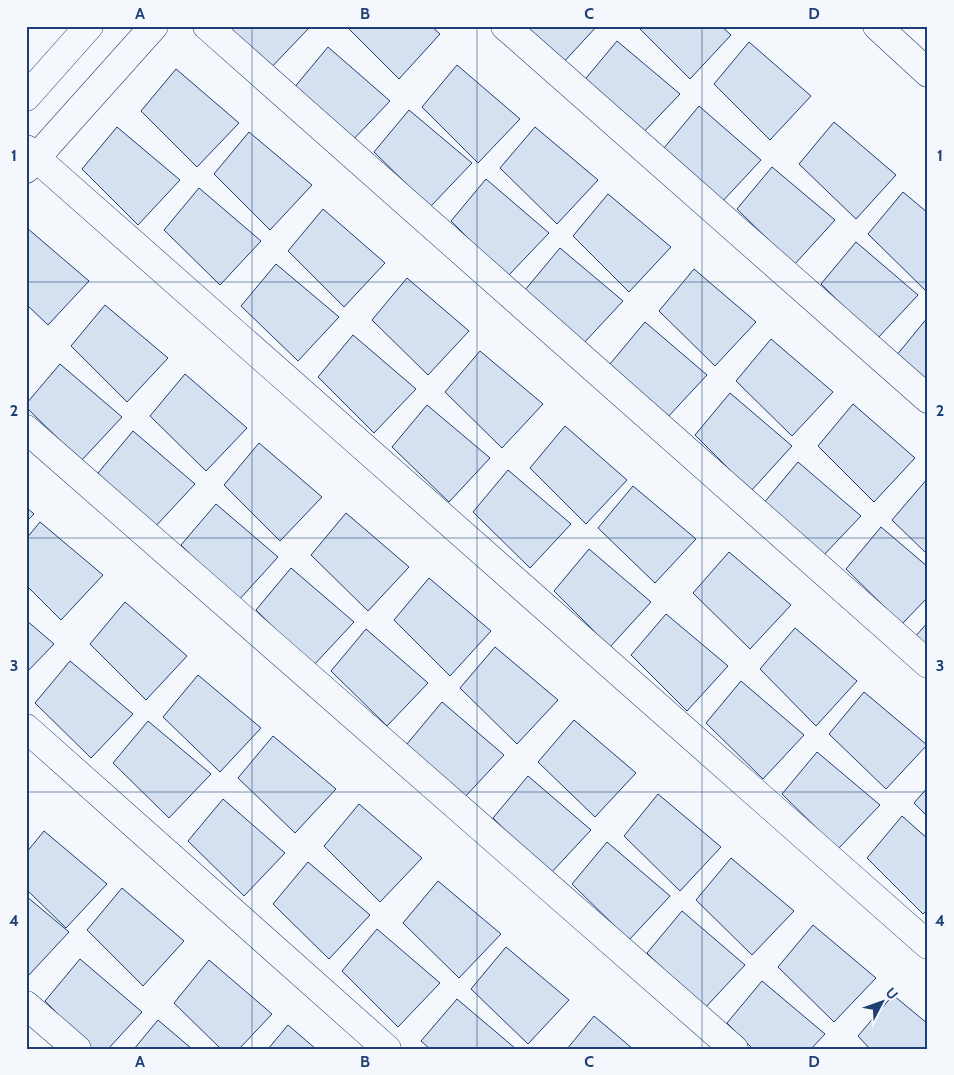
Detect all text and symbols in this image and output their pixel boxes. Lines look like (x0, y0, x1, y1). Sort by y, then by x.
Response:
text: A (135, 4, 145, 23)
text: B (360, 4, 370, 23)
text: C (584, 4, 594, 23)
text: D (808, 4, 820, 23)
text: 1 (11, 146, 17, 165)
text: 1 (937, 146, 943, 165)
text: 2 (10, 401, 18, 420)
text: 2 (936, 401, 944, 420)
text: 3 (10, 656, 18, 675)
text: 3 (936, 656, 944, 675)
text: 4 (9, 911, 19, 930)
text: 4 (935, 911, 945, 930)
north arrow (856, 978, 906, 1028)
text: U (882, 984, 902, 1003)
text: A (135, 1052, 145, 1071)
text: B (360, 1052, 370, 1071)
text: C (584, 1052, 594, 1071)
text: D (808, 1052, 820, 1071)

